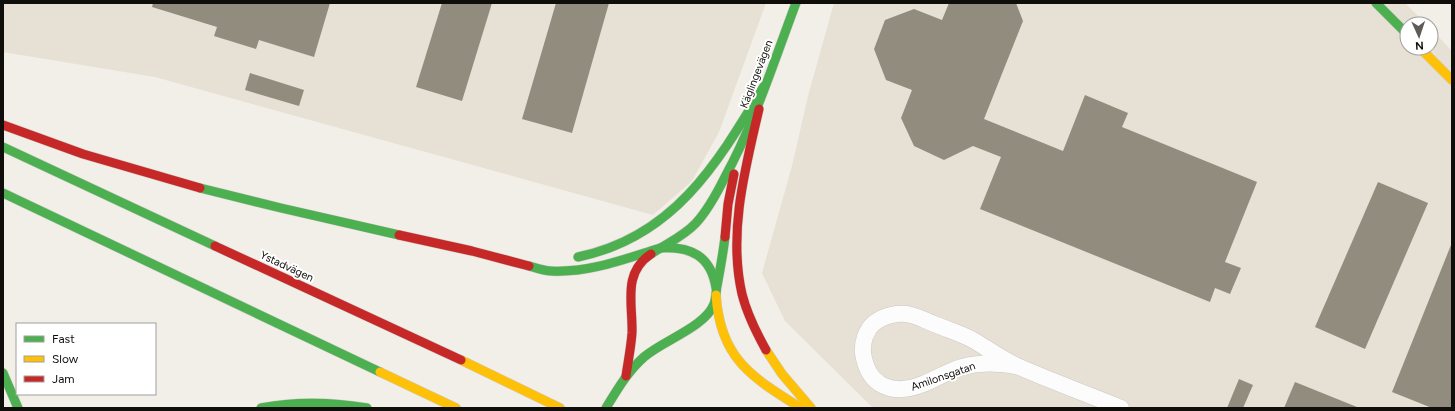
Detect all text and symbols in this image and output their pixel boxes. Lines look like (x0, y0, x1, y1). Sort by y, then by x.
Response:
north arrow (1399, 16, 1439, 56)
street label: Käglingevägen (737, 38, 775, 110)
text: N (1415, 39, 1424, 52)
street label: Ystadvägen (258, 248, 316, 285)
legend (16, 323, 156, 395)
text: Fast (52, 332, 75, 346)
text: Slow (52, 352, 79, 366)
street label: Amilonsgatan (909, 359, 977, 394)
text: Jam (52, 372, 75, 386)

